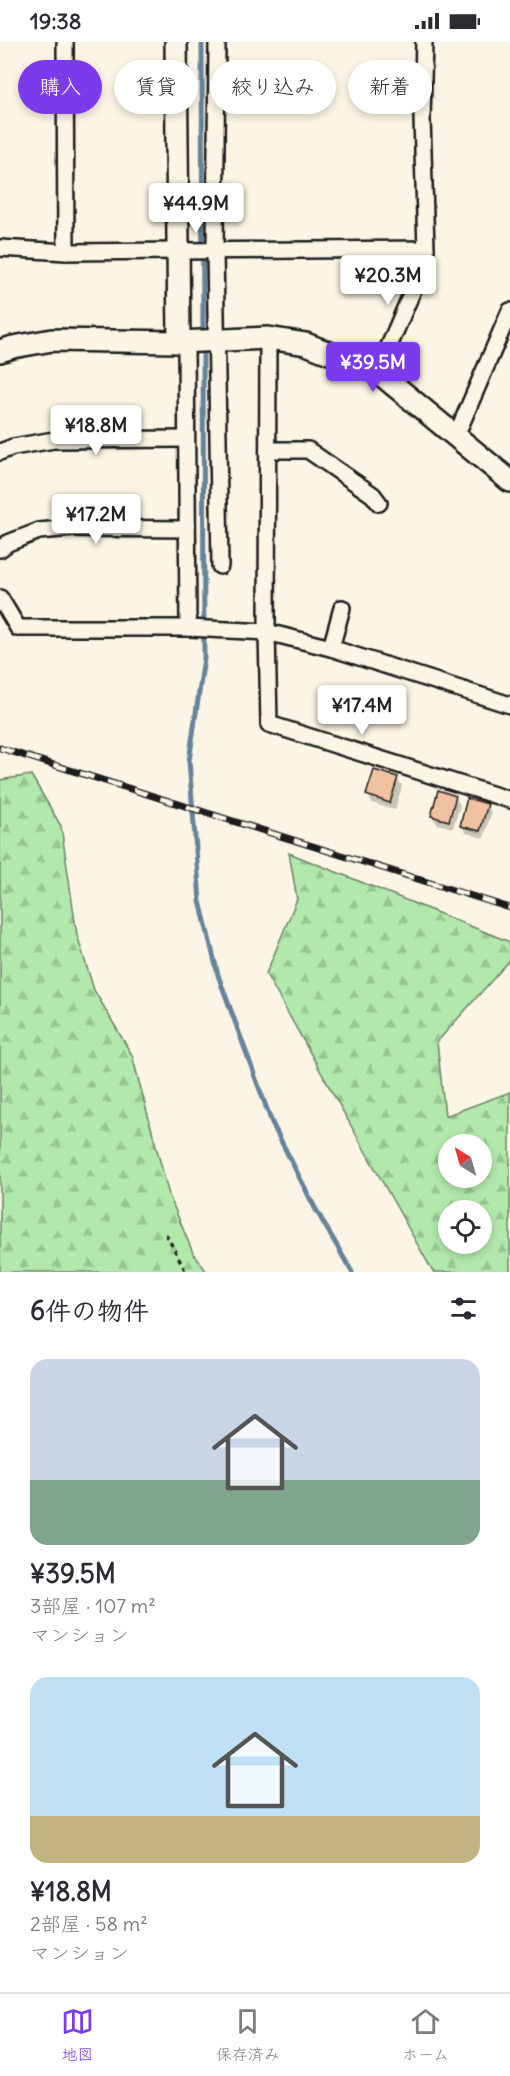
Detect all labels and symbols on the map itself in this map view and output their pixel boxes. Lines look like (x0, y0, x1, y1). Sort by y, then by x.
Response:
pin: ¥44.9M (147, 183, 245, 234)
pin: ¥20.3M (339, 255, 437, 306)
pin: ¥39.5M (324, 342, 422, 393)
pin: ¥18.8M (47, 405, 145, 456)
pin: ¥17.2M (47, 494, 145, 545)
pin: ¥17.4M (313, 685, 411, 736)
north arrow (438, 1134, 492, 1188)

